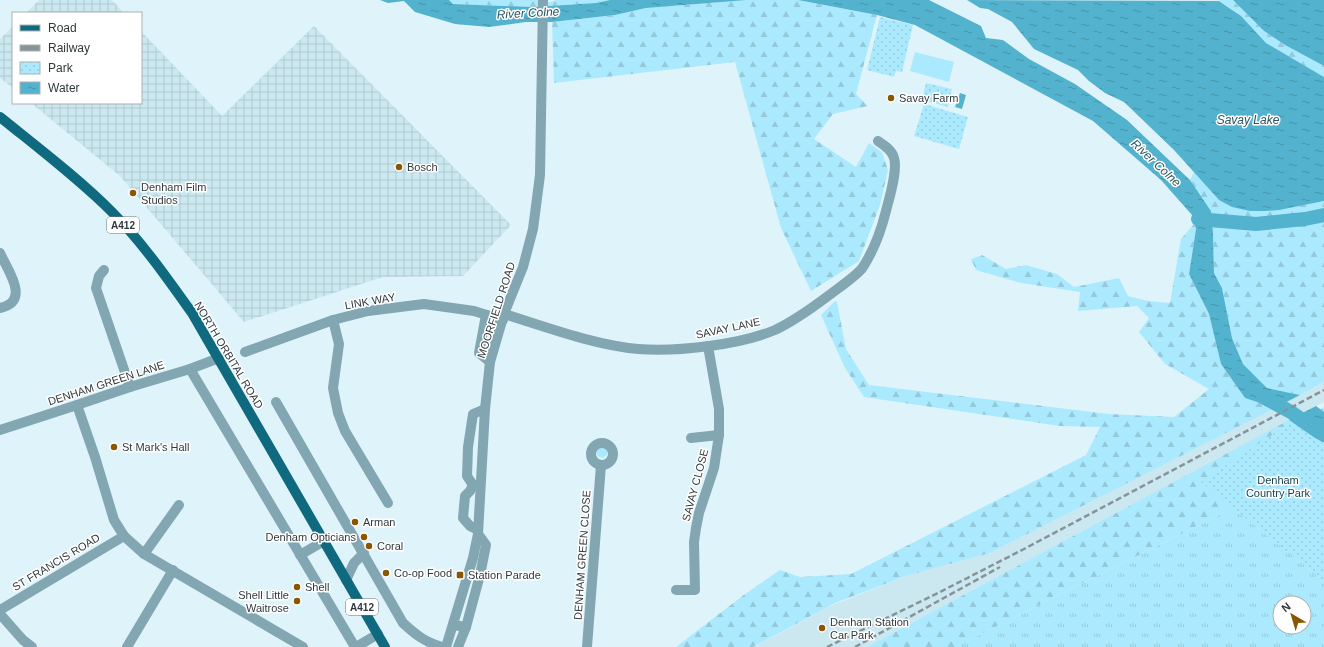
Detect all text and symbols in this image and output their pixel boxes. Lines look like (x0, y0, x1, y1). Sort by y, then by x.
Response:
water label: River Colne (496, 4, 560, 22)
legend (12, 12, 142, 104)
text: Road (48, 21, 77, 35)
text: Railway (48, 41, 90, 55)
text: Park (48, 61, 74, 75)
text: Water (48, 81, 80, 95)
place label: Savay Farm (899, 92, 958, 104)
marker: Savay Farm (886, 93, 896, 103)
water label: Savay Lake (1217, 113, 1280, 127)
water label: River Colne (1128, 136, 1184, 190)
place label: Bosch (407, 161, 438, 173)
marker: Bosch (394, 162, 404, 172)
place label: Denham Film Studios (141, 181, 206, 206)
marker: Denham Film Studios (128, 188, 138, 198)
road number: A412 (107, 217, 139, 233)
street label: MOORFIELD ROAD (475, 260, 517, 360)
street label: LINK WAY (344, 291, 397, 311)
street label: NORTH ORBITAL ROAD (192, 299, 266, 411)
street label: SAVAY LANE (695, 315, 761, 341)
street label: DENHAM GREEN LANE (46, 358, 166, 408)
place label: St Mark's Hall (122, 441, 190, 453)
marker: St Mark's Hall (109, 442, 119, 452)
street label: SAVAY CLOSE (680, 448, 710, 522)
park label: Denham Country Park (1246, 474, 1311, 499)
street label: DENHAM GREEN CLOSE (571, 490, 593, 620)
place label: Arman (363, 516, 395, 528)
marker: Arman (350, 517, 360, 527)
street label: ST FRANCIS ROAD (10, 531, 102, 593)
place label: Denham Opticians (266, 531, 356, 543)
marker: Denham Opticians (359, 532, 369, 542)
place label: Coral (377, 540, 403, 552)
marker: Coral (364, 541, 374, 551)
place label: Co-op Food (394, 567, 452, 579)
marker: Co-op Food (381, 568, 391, 578)
place label: Station Parade (468, 569, 541, 581)
marker: Station Parade (455, 570, 465, 580)
place label: Shell (305, 581, 329, 593)
marker: Shell (292, 582, 302, 592)
place label: Shell Little Waitrose (238, 589, 289, 614)
north arrow (1272, 595, 1312, 635)
marker: Shell Little Waitrose (292, 596, 302, 606)
road number: A412 (346, 599, 378, 615)
text: N (1279, 600, 1293, 614)
place label: Denham Station Car Park (830, 616, 909, 641)
marker: Denham Station Car Park (817, 623, 827, 633)

